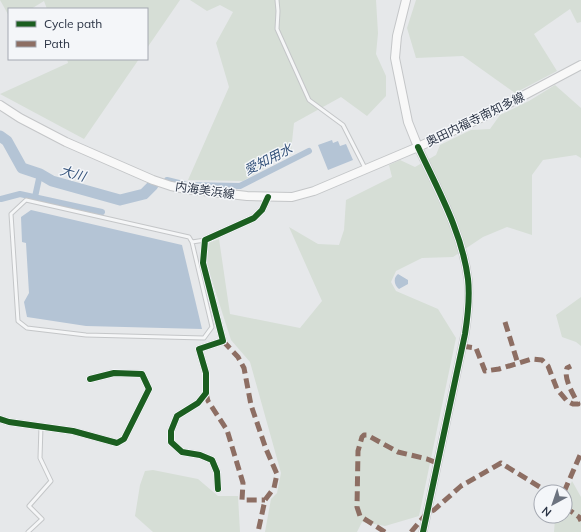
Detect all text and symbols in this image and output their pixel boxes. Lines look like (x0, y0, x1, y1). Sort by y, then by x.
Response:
legend (8, 8, 148, 60)
text: Cycle path (44, 16, 102, 31)
text: Path (44, 36, 70, 51)
street label: 奥田内福寺南知多線 (423, 89, 527, 149)
water label: 愛知用水 (241, 139, 297, 178)
water label: 大川 (58, 162, 90, 185)
street label: 内海美浜線 (174, 178, 236, 202)
north arrow (533, 484, 573, 524)
text: N (539, 504, 554, 520)

